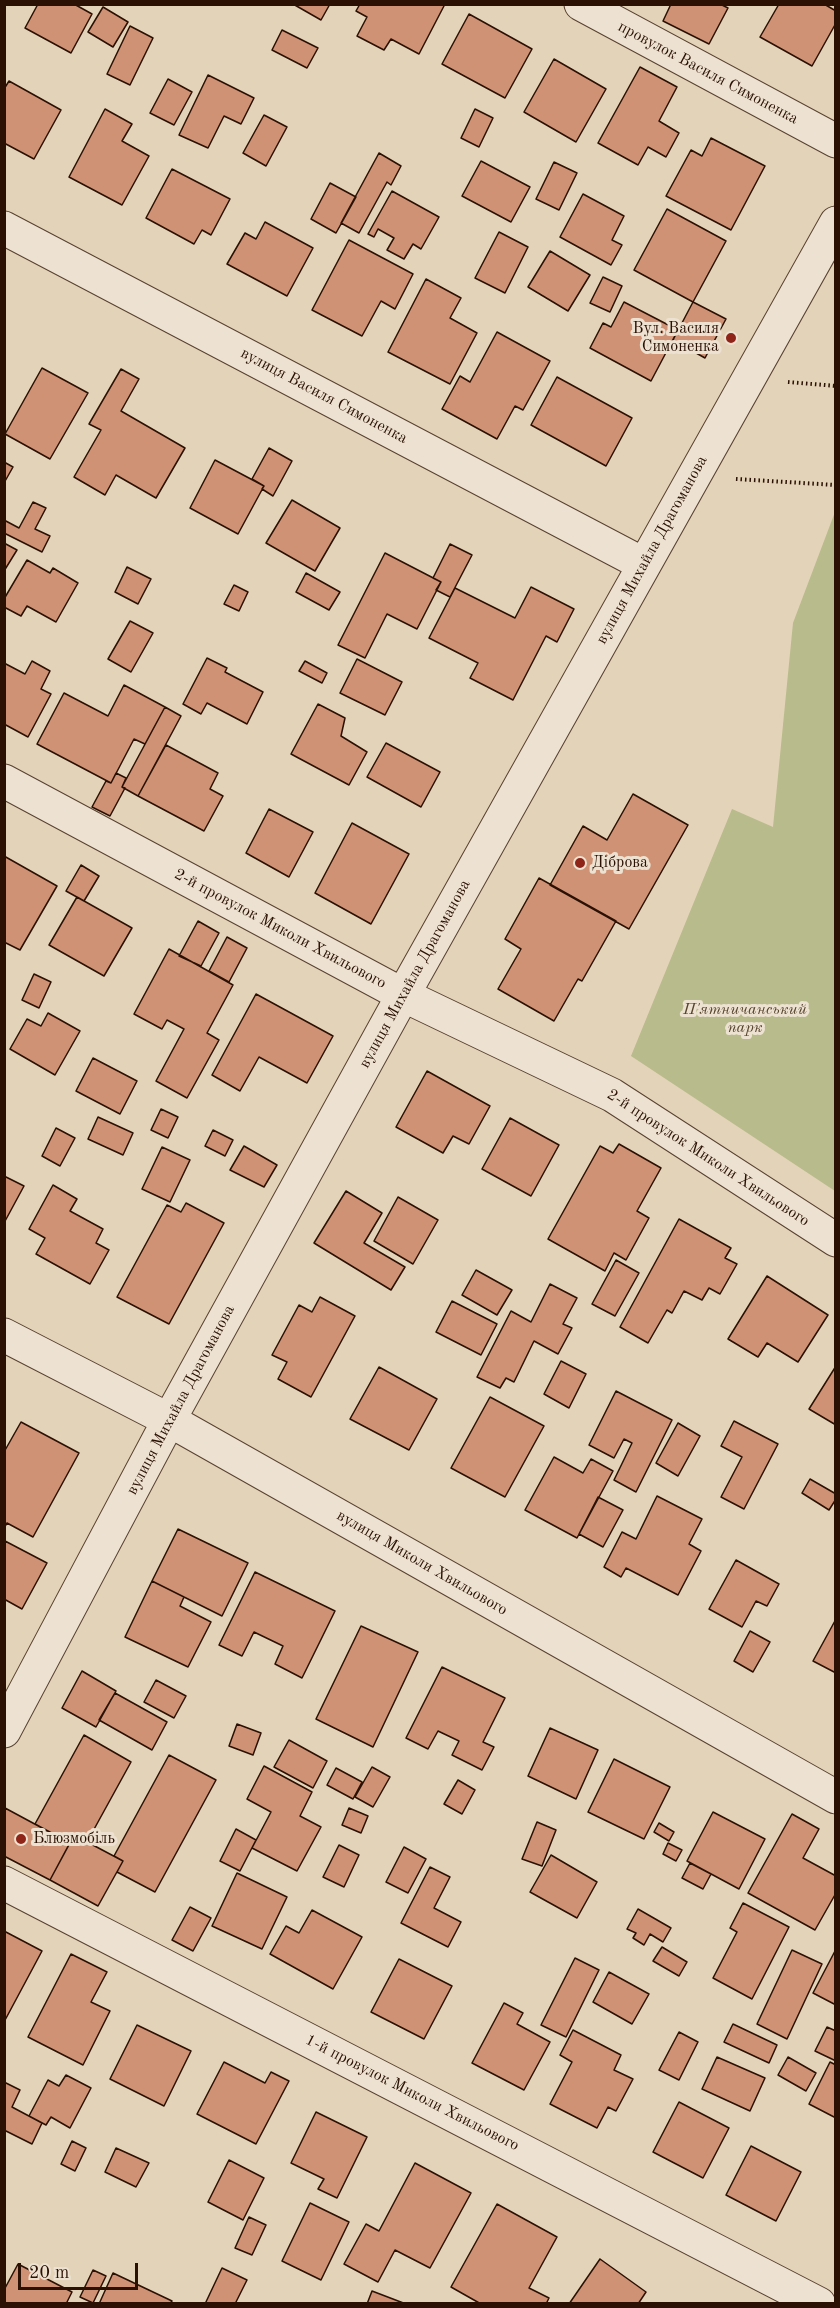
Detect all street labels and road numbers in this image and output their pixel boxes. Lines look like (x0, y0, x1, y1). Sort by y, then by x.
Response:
street label: провулок Василя Симоненка (615, 17, 801, 129)
street label: вулиця Василя Симоненка (237, 344, 411, 448)
street label: вулиця Михайла Драгоманова (592, 452, 712, 648)
street label: 2-й провулок Миколи Хвильового (171, 865, 389, 993)
street label: вулиця Михайла Драгоманова (355, 876, 475, 1072)
street label: 2-й провулок Миколи Хвильового (603, 1085, 813, 1231)
street label: вулиця Михайла Драгоманова (123, 1302, 239, 1498)
street label: вулиця Миколи Хвильового (333, 1506, 511, 1620)
street label: 1-й провулок Миколи Хвильового (302, 2031, 522, 2155)

